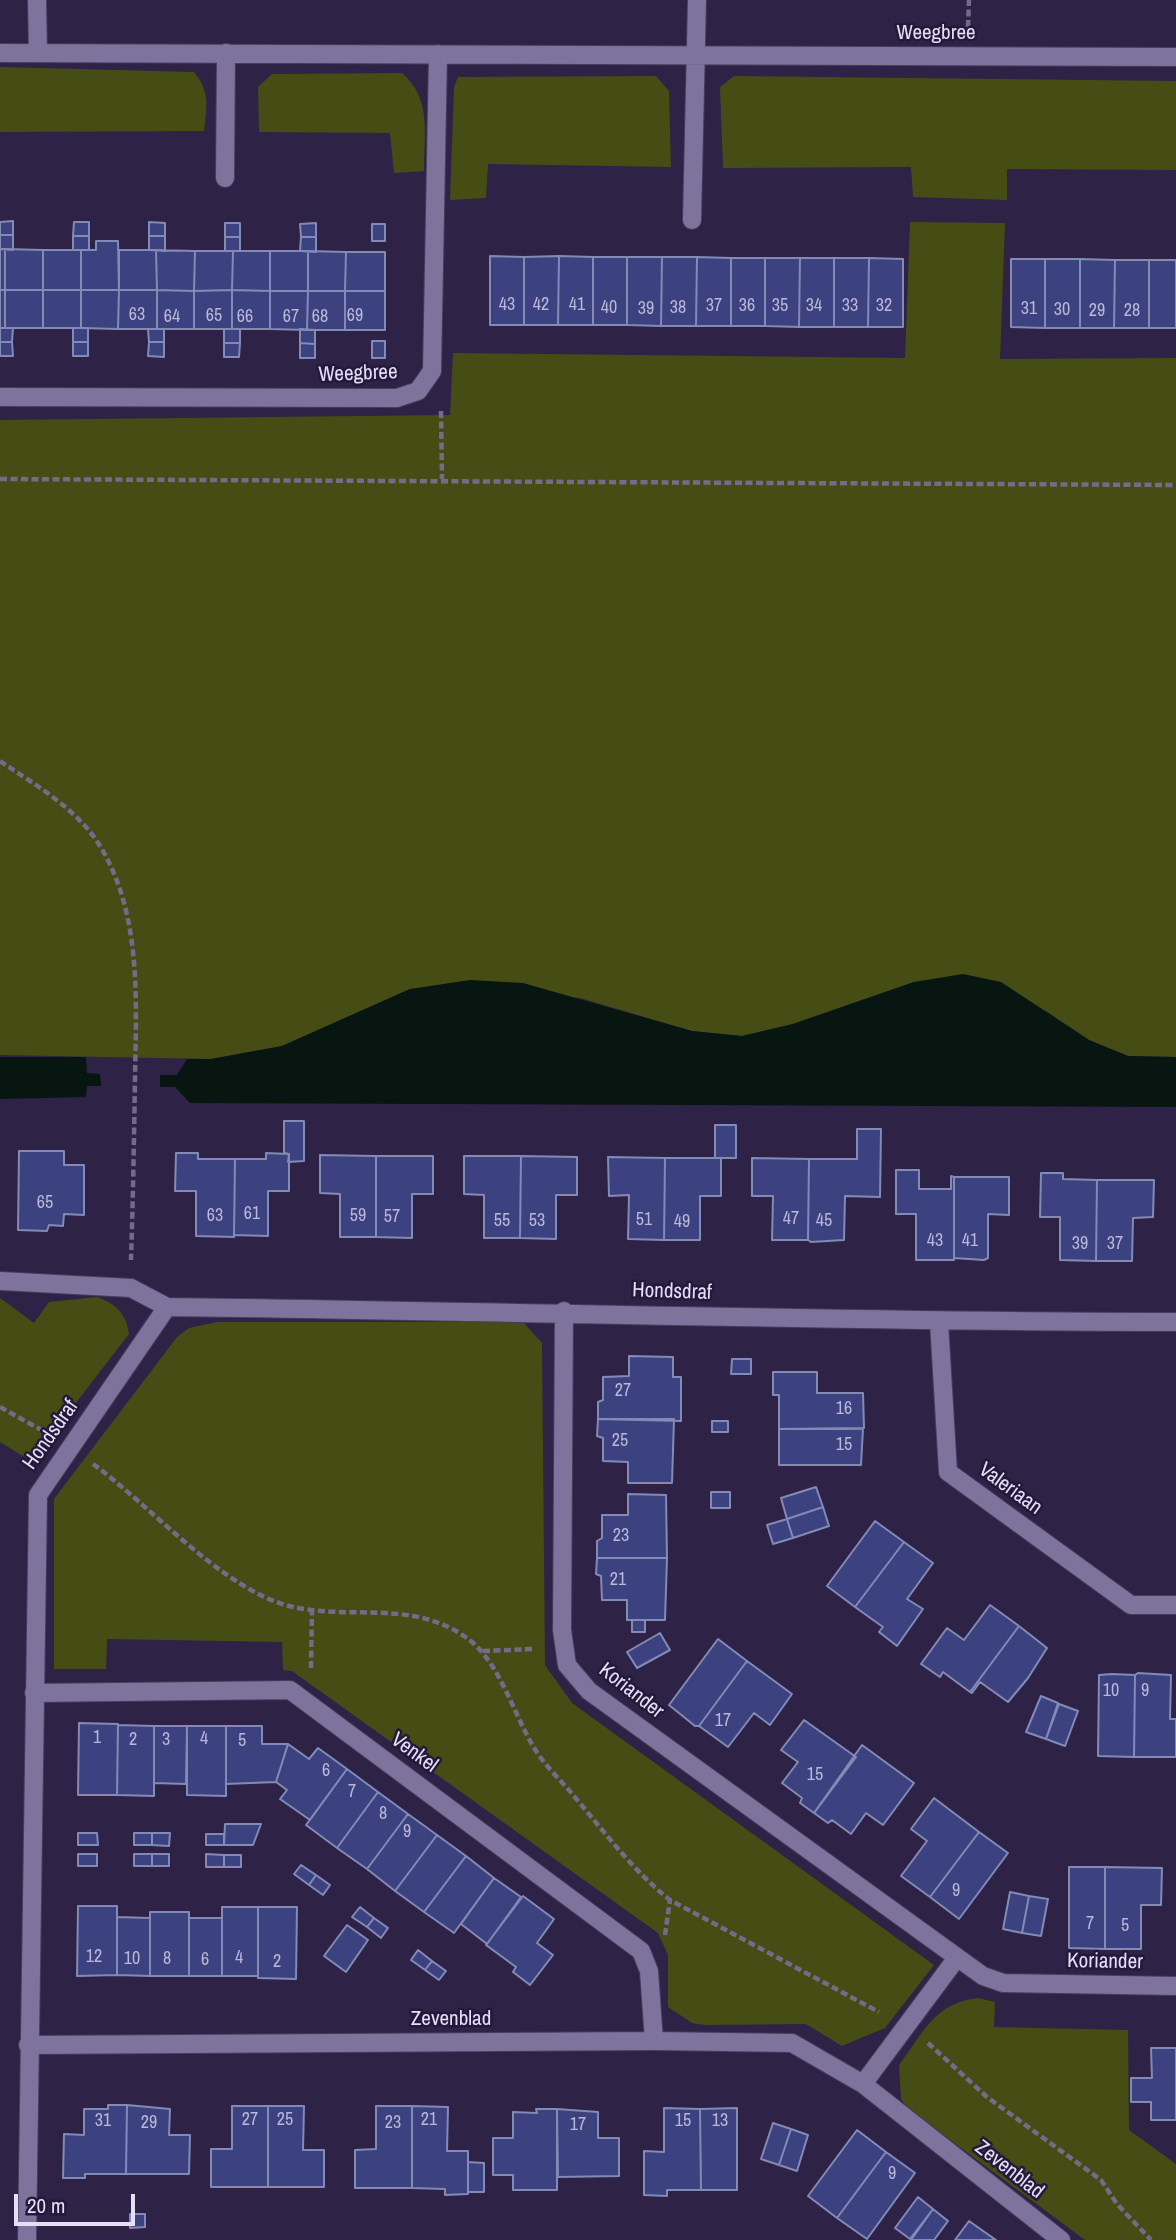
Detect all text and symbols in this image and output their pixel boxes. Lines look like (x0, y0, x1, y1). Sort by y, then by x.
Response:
street label: Weegbree (896, 20, 976, 46)
house number: 43 (499, 294, 515, 316)
house number: 42 (533, 294, 549, 316)
house number: 41 (569, 294, 585, 316)
house number: 37 (706, 295, 722, 317)
house number: 36 (739, 295, 755, 317)
house number: 35 (772, 295, 788, 317)
house number: 34 (806, 295, 822, 317)
house number: 33 (842, 295, 858, 317)
house number: 32 (876, 295, 892, 317)
house number: 40 (601, 297, 617, 319)
house number: 38 (670, 297, 686, 319)
house number: 39 (638, 298, 654, 320)
house number: 31 (1021, 298, 1037, 320)
house number: 30 (1054, 299, 1070, 321)
house number: 29 (1089, 300, 1105, 322)
house number: 28 (1124, 300, 1140, 322)
house number: 63 (129, 304, 145, 326)
house number: 65 (206, 305, 222, 327)
house number: 69 (347, 305, 363, 327)
house number: 64 (164, 306, 180, 328)
house number: 66 (237, 306, 253, 328)
house number: 67 (283, 306, 299, 328)
house number: 68 (312, 306, 328, 328)
street label: Weegbree (318, 360, 398, 388)
house number: 65 (37, 1192, 53, 1214)
house number: 61 (244, 1203, 260, 1225)
house number: 63 (207, 1205, 223, 1227)
house number: 59 (350, 1205, 366, 1227)
house number: 57 (384, 1206, 400, 1228)
house number: 47 (783, 1208, 799, 1230)
house number: 51 (636, 1209, 652, 1231)
house number: 55 (494, 1210, 510, 1232)
house number: 53 (529, 1210, 545, 1232)
house number: 45 (816, 1210, 832, 1232)
house number: 49 (674, 1211, 690, 1233)
house number: 43 (927, 1230, 943, 1252)
house number: 41 (962, 1230, 978, 1252)
house number: 39 (1072, 1233, 1088, 1255)
house number: 37 (1107, 1233, 1123, 1255)
street label: Hondsdraf (632, 1278, 712, 1306)
house number: 27 (615, 1380, 631, 1402)
street label: Hondsdraf (18, 1395, 84, 1475)
house number: 16 (836, 1398, 852, 1420)
house number: 25 (612, 1430, 628, 1452)
house number: 15 (836, 1434, 852, 1456)
street label: Valeriaan (973, 1458, 1047, 1520)
house number: 23 (613, 1525, 629, 1547)
house number: 21 (610, 1569, 626, 1591)
street label: Koriander (593, 1658, 669, 1724)
house number: 10 (1103, 1680, 1119, 1702)
house number: 9 (1141, 1680, 1149, 1702)
house number: 17 (715, 1710, 731, 1732)
house number: 1 (93, 1727, 101, 1749)
house number: 4 (200, 1728, 208, 1750)
street label: Venkel (386, 1728, 442, 1778)
house number: 2 (129, 1729, 137, 1751)
house number: 3 (162, 1729, 170, 1751)
house number: 5 (238, 1730, 246, 1752)
house number: 6 (322, 1760, 330, 1782)
house number: 15 (807, 1764, 823, 1786)
house number: 7 (348, 1781, 356, 1803)
house number: 8 (379, 1803, 387, 1825)
house number: 9 (403, 1821, 411, 1843)
house number: 9 (952, 1880, 960, 1902)
house number: 7 (1086, 1913, 1094, 1935)
house number: 5 (1121, 1915, 1129, 1937)
house number: 12 (86, 1946, 102, 1968)
house number: 4 (235, 1947, 243, 1969)
house number: 10 (124, 1948, 140, 1970)
house number: 8 (163, 1948, 171, 1970)
house number: 6 (201, 1949, 209, 1971)
street label: Koriander (1067, 1949, 1143, 1975)
house number: 2 (273, 1951, 281, 1973)
street label: Zevenblad (411, 2006, 491, 2032)
house number: 27 (242, 2109, 258, 2131)
house number: 25 (277, 2109, 293, 2131)
house number: 21 (421, 2109, 437, 2131)
house number: 31 (95, 2110, 111, 2132)
house number: 15 (675, 2110, 691, 2132)
house number: 13 (712, 2110, 728, 2132)
house number: 29 (141, 2112, 157, 2134)
house number: 23 (385, 2112, 401, 2134)
house number: 17 (570, 2114, 586, 2136)
street label: Zevenblad (970, 2135, 1048, 2205)
house number: 9 (888, 2163, 896, 2185)
scale bar (18, 2180, 138, 2224)
text: 20 m (27, 2191, 65, 2220)

